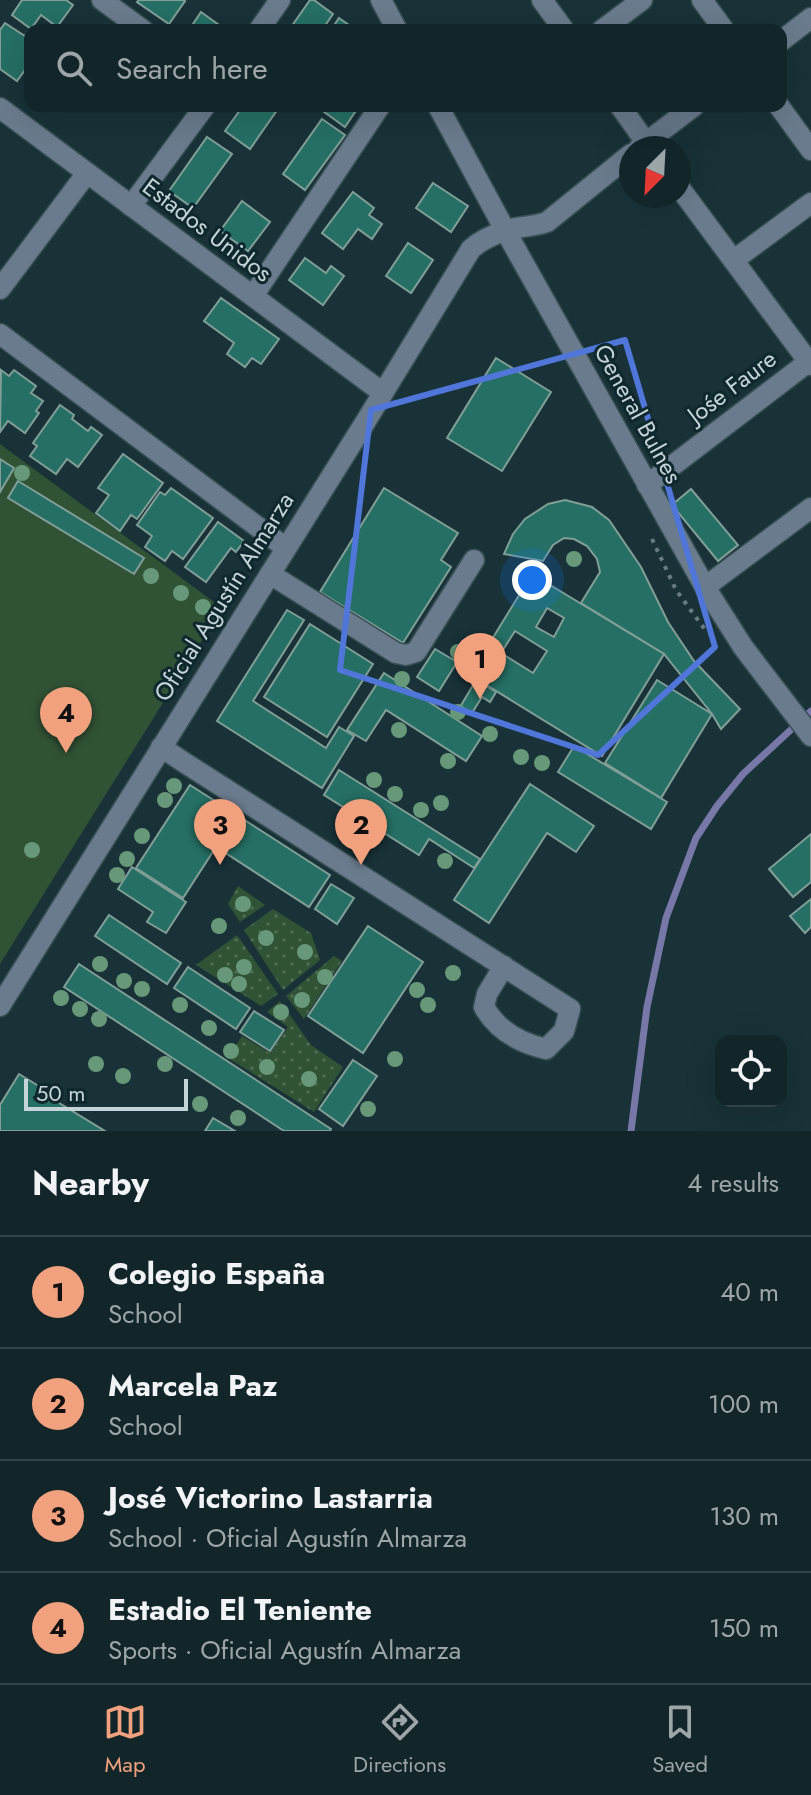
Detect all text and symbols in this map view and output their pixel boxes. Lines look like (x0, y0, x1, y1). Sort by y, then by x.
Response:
search box (24, 24, 787, 112)
icon: search (52, 46, 96, 90)
text: Search here (116, 47, 268, 90)
north arrow (619, 136, 691, 208)
street label: Estados Unidos (135, 169, 279, 290)
street label: General Bulnes (586, 338, 691, 490)
street label: Jośe Faure (677, 341, 784, 434)
street label: Oficial Agustín Almarza (145, 485, 302, 708)
your location (512, 560, 552, 600)
pin: 1 (454, 633, 506, 699)
pin: 4 (40, 687, 92, 753)
pin: 3 (194, 799, 246, 865)
pin: 2 (335, 799, 387, 865)
map controls (715, 1035, 787, 1107)
button: locate (715, 1035, 787, 1107)
scale bar (24, 1075, 188, 1111)
text: 50 m (36, 1077, 85, 1109)
text: Nearby (32, 1159, 149, 1208)
text: 4 results (687, 1164, 779, 1202)
text: Colegio España (108, 1252, 325, 1295)
text: 1 (51, 1273, 65, 1311)
text: 40 m (720, 1273, 779, 1311)
text: School (108, 1295, 183, 1333)
text: Marcela Paz (108, 1364, 278, 1407)
text: 2 (49, 1385, 67, 1423)
text: 100 m (708, 1385, 779, 1423)
text: School (108, 1407, 183, 1445)
text: José Victorino Lastarria (108, 1476, 433, 1519)
text: 3 (50, 1497, 66, 1535)
text: 130 m (709, 1497, 779, 1535)
text: School · Oficial Agustín Almarza (108, 1519, 467, 1557)
text: Estadio El Teniente (108, 1588, 372, 1631)
text: 4 (49, 1609, 67, 1647)
text: 150 m (709, 1609, 779, 1647)
text: Sports · Oficial Agustín Almarza (108, 1631, 461, 1669)
tab: Map (103, 1700, 147, 1780)
tab: Directions (353, 1700, 446, 1780)
tab: Saved (652, 1700, 708, 1780)

